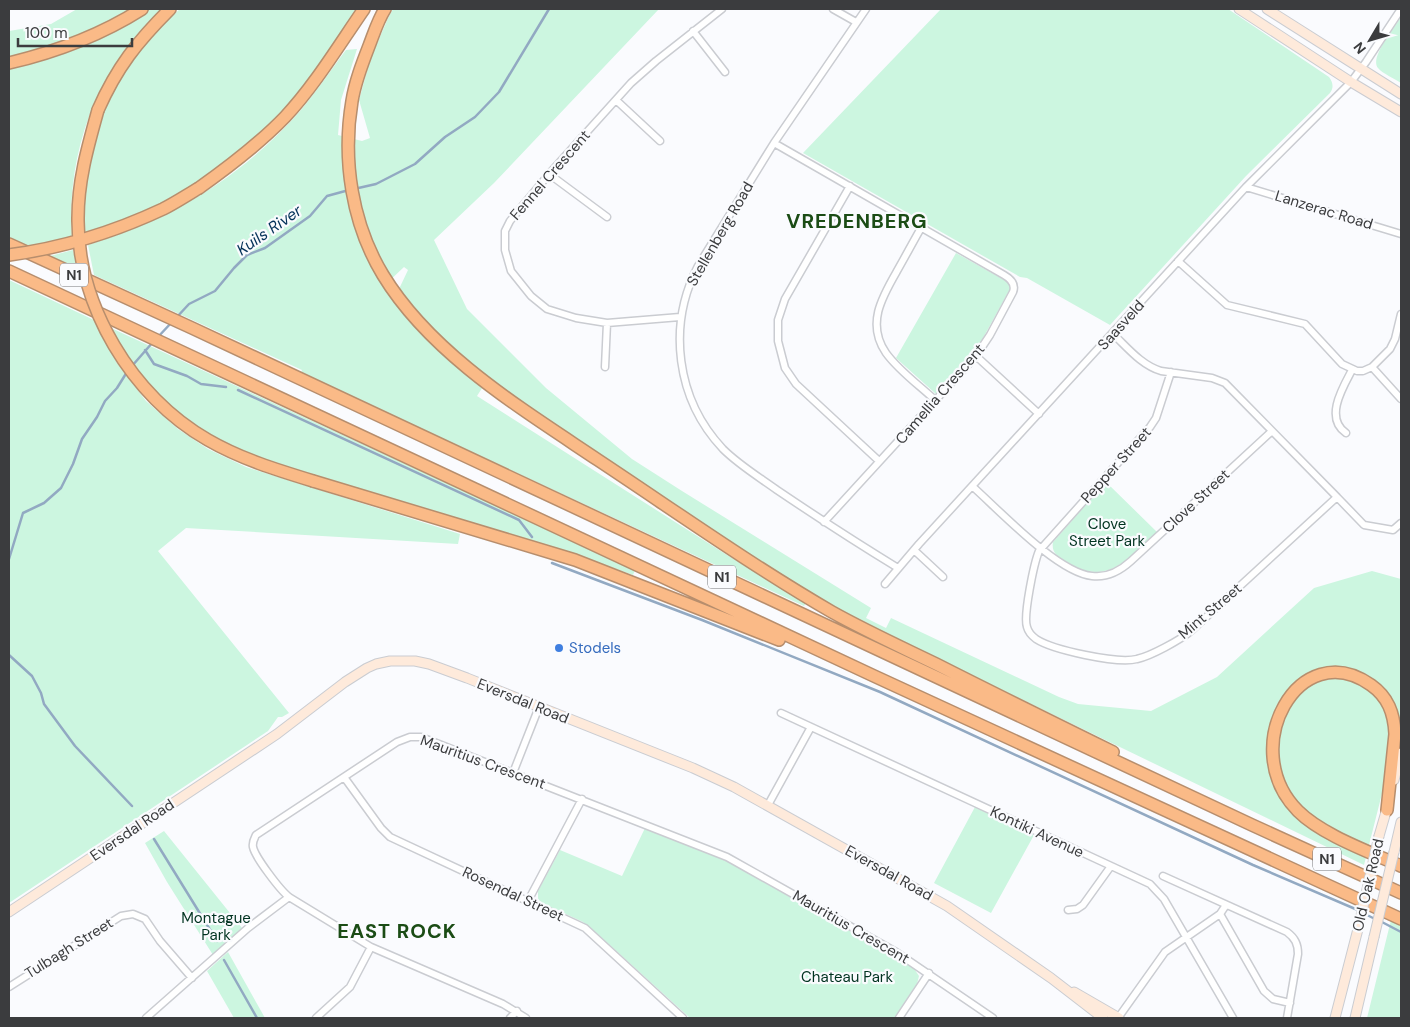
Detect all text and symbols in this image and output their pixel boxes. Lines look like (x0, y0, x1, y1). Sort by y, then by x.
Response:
scale bar (18, 15, 131, 47)
north arrow (1345, 15, 1395, 65)
text: 100 m (25, 23, 68, 43)
text: N (1350, 38, 1370, 58)
street label: Fennel Crescent (505, 126, 595, 224)
street label: Stellenberg Road (682, 178, 758, 290)
street label: Lanzerac Road (1273, 186, 1375, 234)
water label: Kuils River (232, 199, 307, 260)
district label: VREDENBERG (786, 208, 928, 234)
road number: N1 (60, 264, 88, 286)
street label: Saasveld (1093, 296, 1149, 354)
street label: Camellia Crescent (891, 339, 989, 448)
street label: Pepper Street (1076, 423, 1156, 507)
street label: Clove Street (1158, 465, 1234, 537)
park label: Clove Street Park (1069, 514, 1145, 551)
road number: N1 (708, 566, 736, 588)
street label: Mint Street (1174, 578, 1246, 643)
place label: Stodels (569, 638, 621, 658)
marker: Stodels (553, 642, 565, 654)
street label: Eversdal Road (474, 673, 572, 729)
street label: Mauritius Crescent (418, 730, 548, 794)
street label: Eversdal Road (86, 794, 178, 866)
street label: Kontiki Avenue (987, 802, 1087, 862)
street label: Old Oak Road (1348, 837, 1388, 933)
street label: Eversdal Road (842, 841, 936, 905)
road number: N1 (1313, 848, 1341, 871)
street label: Rosendal Street (459, 862, 567, 926)
street label: Mauritius Crescent (789, 885, 913, 969)
park label: Montague Park (181, 908, 251, 945)
street label: Tulbagh Street (21, 913, 117, 983)
district label: EAST ROCK (337, 918, 457, 944)
park label: Chateau Park (801, 967, 893, 987)

